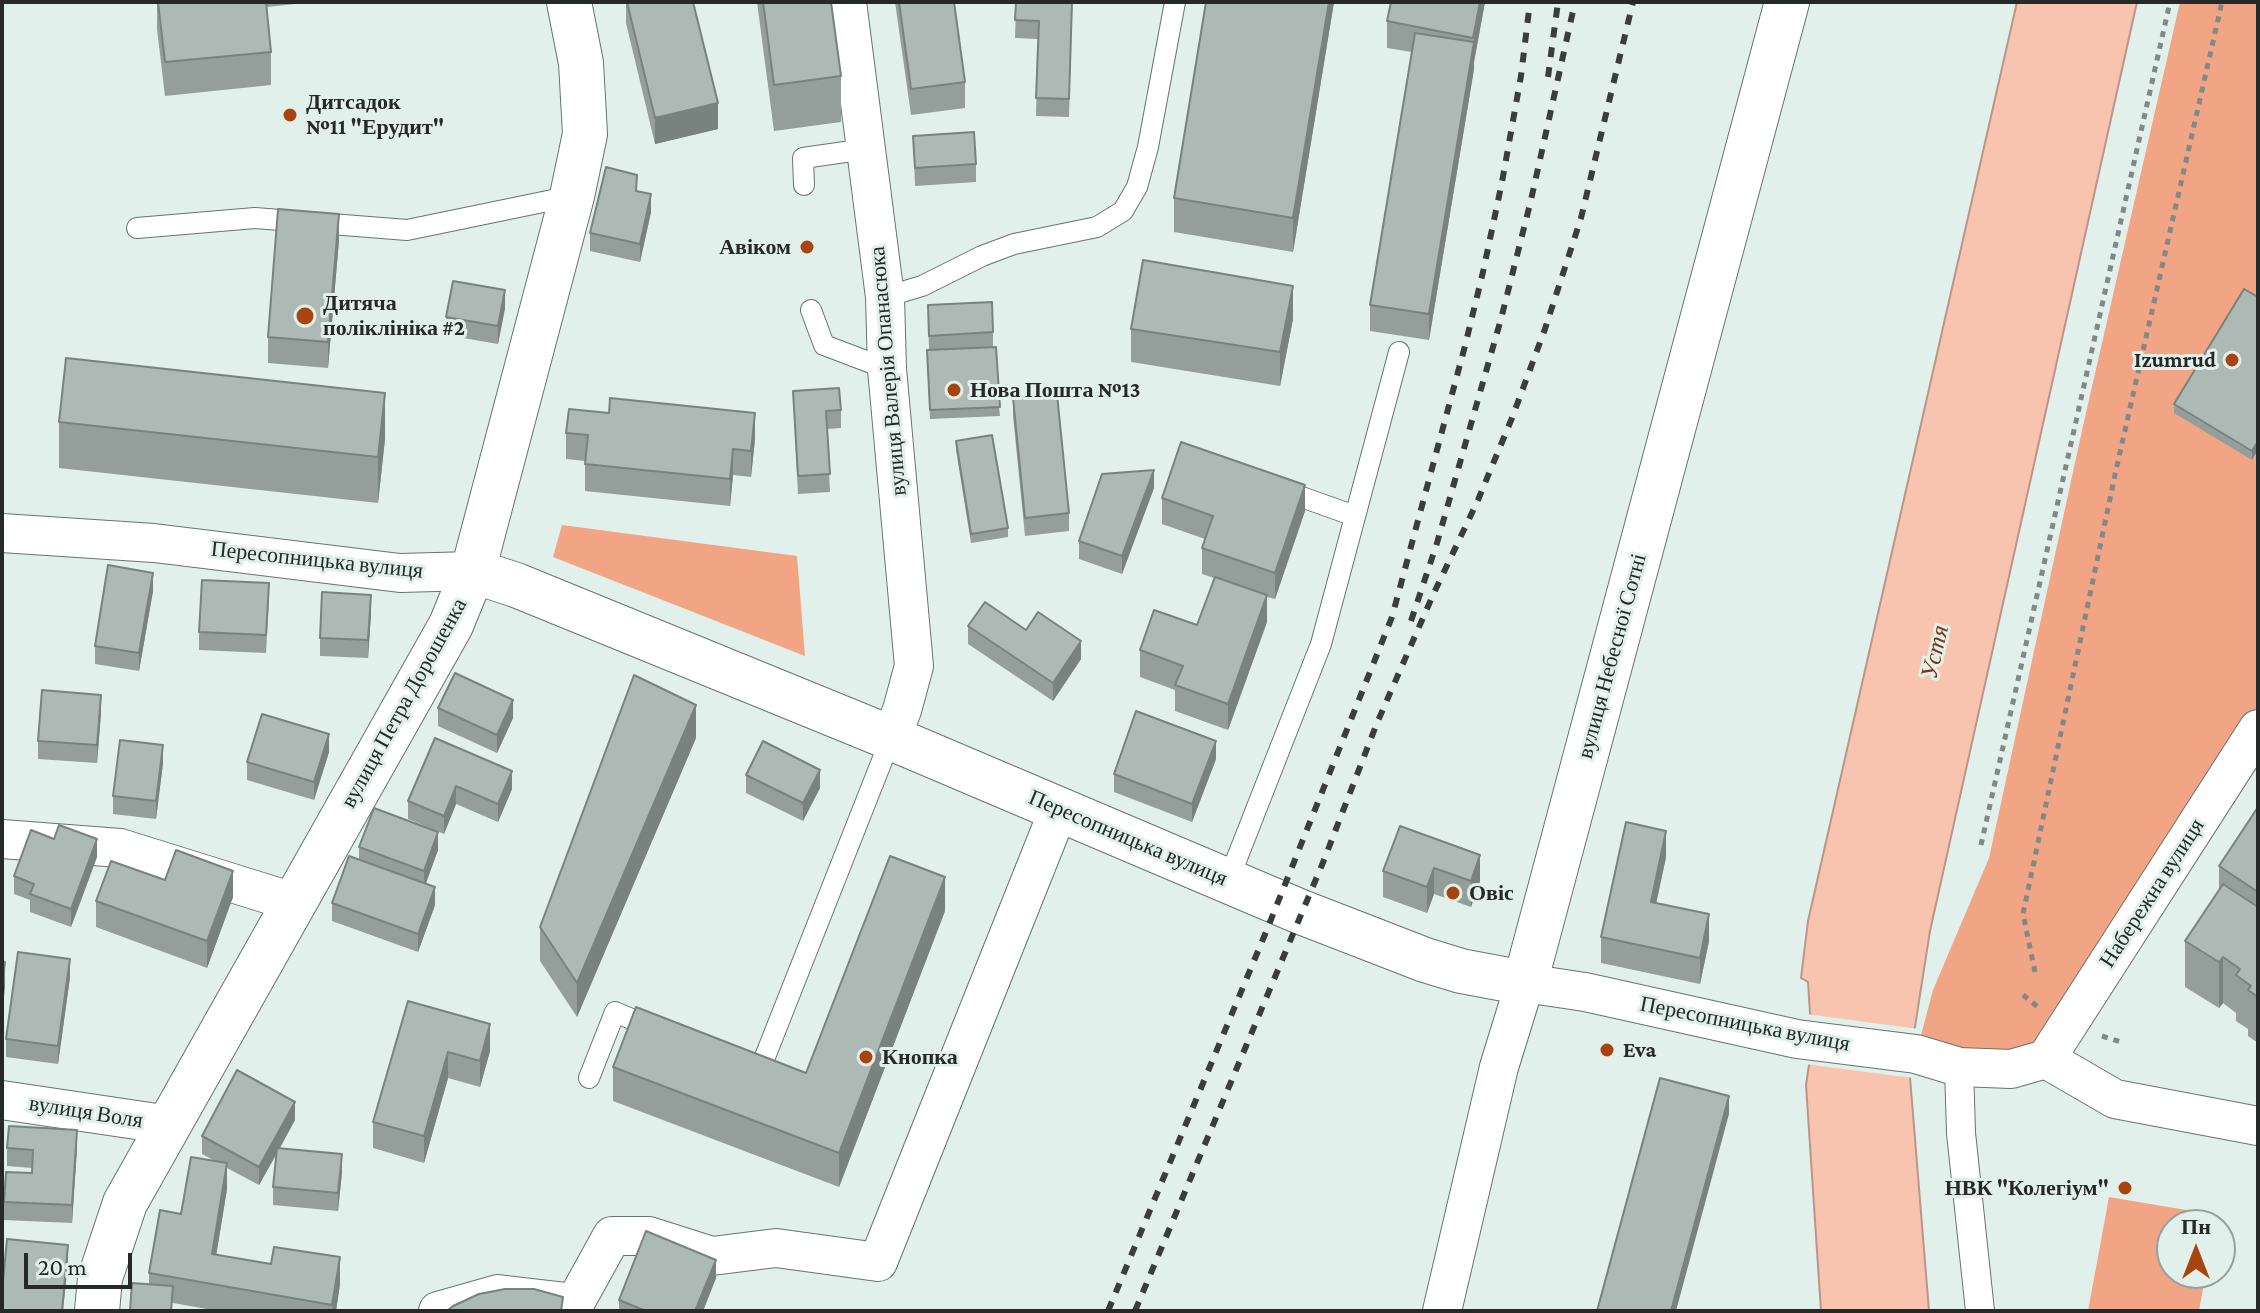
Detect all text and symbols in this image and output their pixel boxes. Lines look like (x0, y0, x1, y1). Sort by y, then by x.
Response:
place label: Дитсадок №11 "Ерудит" (306, 89, 444, 140)
marker: Дитсадок №11 "Ерудит" (281, 106, 299, 124)
place label: Авіком (719, 234, 791, 260)
marker: Авіком (798, 238, 816, 256)
street label: вулиця Валерія Опанасюка (864, 245, 912, 497)
place label: Дитяча поліклініка #2 (323, 290, 465, 342)
marker: Дитяча поліклініка #2 (294, 305, 316, 327)
place label: Izumrud (2134, 347, 2216, 373)
marker: Izumrud (2223, 351, 2241, 369)
place label: Нова Пошта №13 (970, 377, 1140, 403)
marker: Нова Пошта №13 (945, 381, 963, 399)
street label: Пересопницька вулиця (209, 536, 425, 584)
street label: вулиця Небесної Сотні (1572, 551, 1652, 761)
street label: вулиця Петра Дорошенка (335, 594, 473, 812)
water label: Устя (1915, 622, 1955, 682)
street label: Пересопницька вулиця (1025, 784, 1231, 892)
street label: Набережна вулиця (2094, 814, 2210, 972)
place label: Овіс (1469, 880, 1514, 906)
marker: Овіс (1444, 884, 1462, 902)
street label: Пересопницька вулиця (1638, 991, 1852, 1057)
place label: Eva (1623, 1037, 1656, 1063)
marker: Eva (1598, 1041, 1616, 1059)
place label: Кнопка (882, 1044, 958, 1070)
marker: Кнопка (857, 1048, 875, 1066)
street label: вулиця Воля (27, 1090, 145, 1134)
place label: НВК "Колегіум" (1945, 1175, 2109, 1201)
marker: НВК "Колегіум" (2116, 1179, 2134, 1197)
north arrow (2156, 1209, 2236, 1289)
text: Пн (2181, 1214, 2211, 1239)
scale bar (28, 1237, 136, 1287)
text: 20 m (38, 1253, 87, 1280)

